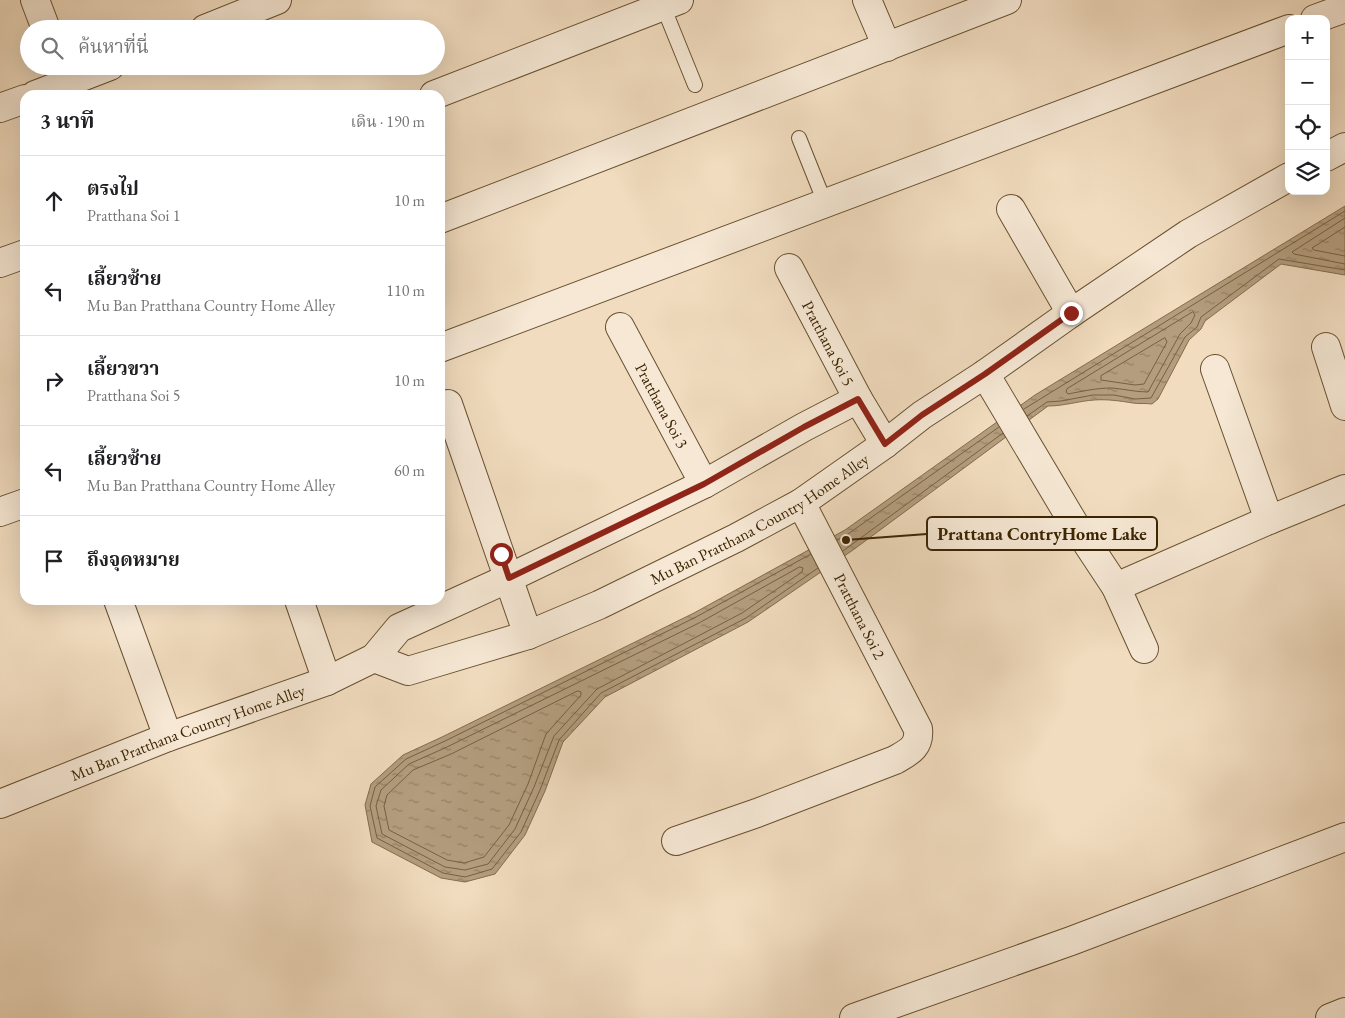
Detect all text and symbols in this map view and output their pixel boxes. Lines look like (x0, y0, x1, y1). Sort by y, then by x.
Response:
map controls (1285, 15, 1330, 195)
button: + (1285, 15, 1330, 60)
search box (20, 20, 445, 75)
icon: search (38, 34, 66, 62)
text: ค้นหาที่นี่ (78, 34, 149, 59)
button: − (1285, 60, 1330, 105)
button: locate (1285, 105, 1330, 150)
text: 3 นาที (40, 107, 94, 134)
text: เดิน · 190 m (350, 111, 425, 132)
button: layers (1285, 150, 1330, 195)
text: ตรงไป (87, 176, 139, 201)
icon: ahead (40, 187, 68, 215)
text: 10 m (394, 190, 425, 211)
text: Pratthana Soi 1 (87, 205, 180, 226)
text: เลี้ยวซ้าย (87, 266, 161, 291)
icon: left (40, 277, 68, 305)
text: 110 m (386, 280, 425, 301)
text: Mu Ban Pratthana Country Home Alley (87, 295, 335, 316)
street label: Pratthana Soi 5 (797, 297, 859, 390)
route end (1060, 302, 1083, 325)
text: เลี้ยวขวา (87, 356, 159, 381)
street label: Pratthana Soi 3 (630, 360, 693, 452)
icon: right (40, 367, 68, 395)
text: 10 m (394, 370, 425, 391)
text: Pratthana Soi 5 (87, 385, 180, 406)
text: เลี้ยวซ้าย (87, 446, 161, 471)
street label: Mu Ban Pratthana Country Home Alley (647, 448, 874, 589)
icon: left (40, 457, 68, 485)
text: 60 m (394, 460, 425, 481)
text: Mu Ban Pratthana Country Home Alley (87, 475, 335, 496)
callout: Prattana ContryHome Lake (927, 517, 1157, 550)
text: Prattana ContryHome Lake (937, 522, 1147, 545)
route start (490, 543, 513, 566)
icon: arrive (40, 547, 68, 575)
text: ถึงจุดหมาย (87, 547, 180, 572)
street label: Pratthana Soi 2 (829, 570, 890, 663)
street label: Mu Ban Pratthana Country Home Alley (68, 679, 309, 786)

